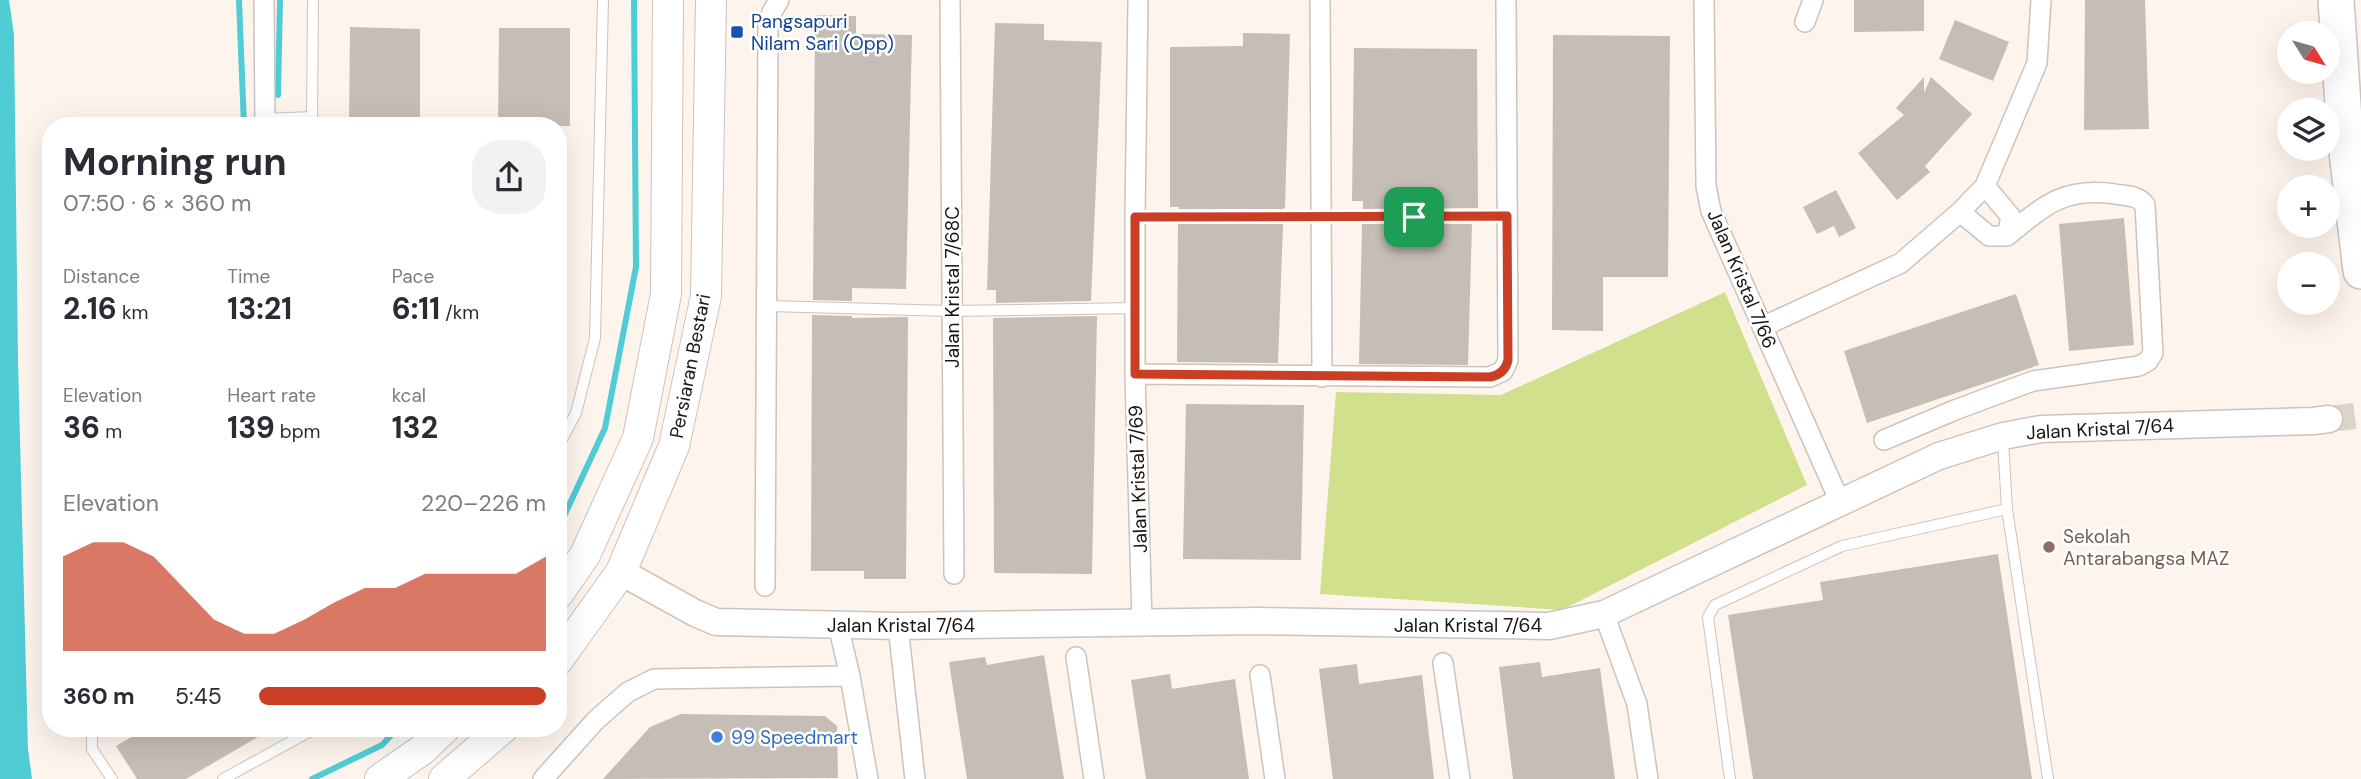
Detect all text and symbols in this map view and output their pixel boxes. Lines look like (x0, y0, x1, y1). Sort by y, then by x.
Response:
place label: Pangsapuri Nilam Sari (Opp) (751, 9, 894, 56)
north arrow (2277, 21, 2340, 84)
map controls (2277, 21, 2340, 315)
marker: Pangsapuri Nilam Sari (Opp) (729, 24, 745, 40)
button: layers (2277, 98, 2340, 161)
text: Morning run (63, 137, 287, 187)
button: share (472, 140, 546, 214)
button: + (2277, 175, 2340, 238)
pin (1384, 187, 1444, 247)
text: 07:50 · 6 × 360 m (63, 188, 252, 218)
icon: arrive (1395, 198, 1433, 236)
street label: Jalan Kristal 7/68C (940, 206, 965, 368)
street label: Jalan Kristal 7/66 (1701, 206, 1783, 352)
button: − (2277, 252, 2340, 315)
text: Distance (63, 264, 140, 289)
text: Time (227, 264, 270, 289)
text: Pace (392, 264, 434, 289)
text: 2.16 (63, 289, 117, 328)
text: 13:21 (227, 289, 292, 328)
text: 6:11 (392, 289, 440, 328)
street label: Persiaran Bestari (664, 292, 716, 440)
text: km (117, 300, 148, 325)
text: /km (440, 300, 479, 325)
text: Elevation (63, 383, 142, 408)
text: Heart rate (227, 383, 316, 408)
text: kcal (392, 383, 426, 408)
street label: Jalan Kristal 7/69 (1123, 405, 1153, 553)
text: 36 (63, 408, 100, 447)
text: 139 (227, 408, 275, 447)
text: 132 (392, 408, 438, 447)
street label: Jalan Kristal 7/64 (2025, 413, 2175, 445)
text: m (100, 419, 122, 444)
text: bpm (275, 419, 320, 444)
text: Elevation (63, 488, 159, 518)
text: 220–226 m (421, 488, 546, 518)
place label: Sekolah Antarabangsa MAZ (2063, 524, 2229, 571)
marker: Sekolah Antarabangsa MAZ (2041, 539, 2057, 555)
street label: Jalan Kristal 7/64 (827, 613, 975, 638)
street label: Jalan Kristal 7/64 (1394, 613, 1542, 638)
text: 360 m (63, 681, 135, 711)
text: 5:45 (175, 681, 222, 711)
place label: 99 Speedmart (731, 725, 858, 750)
marker: 99 Speedmart (709, 729, 725, 745)

